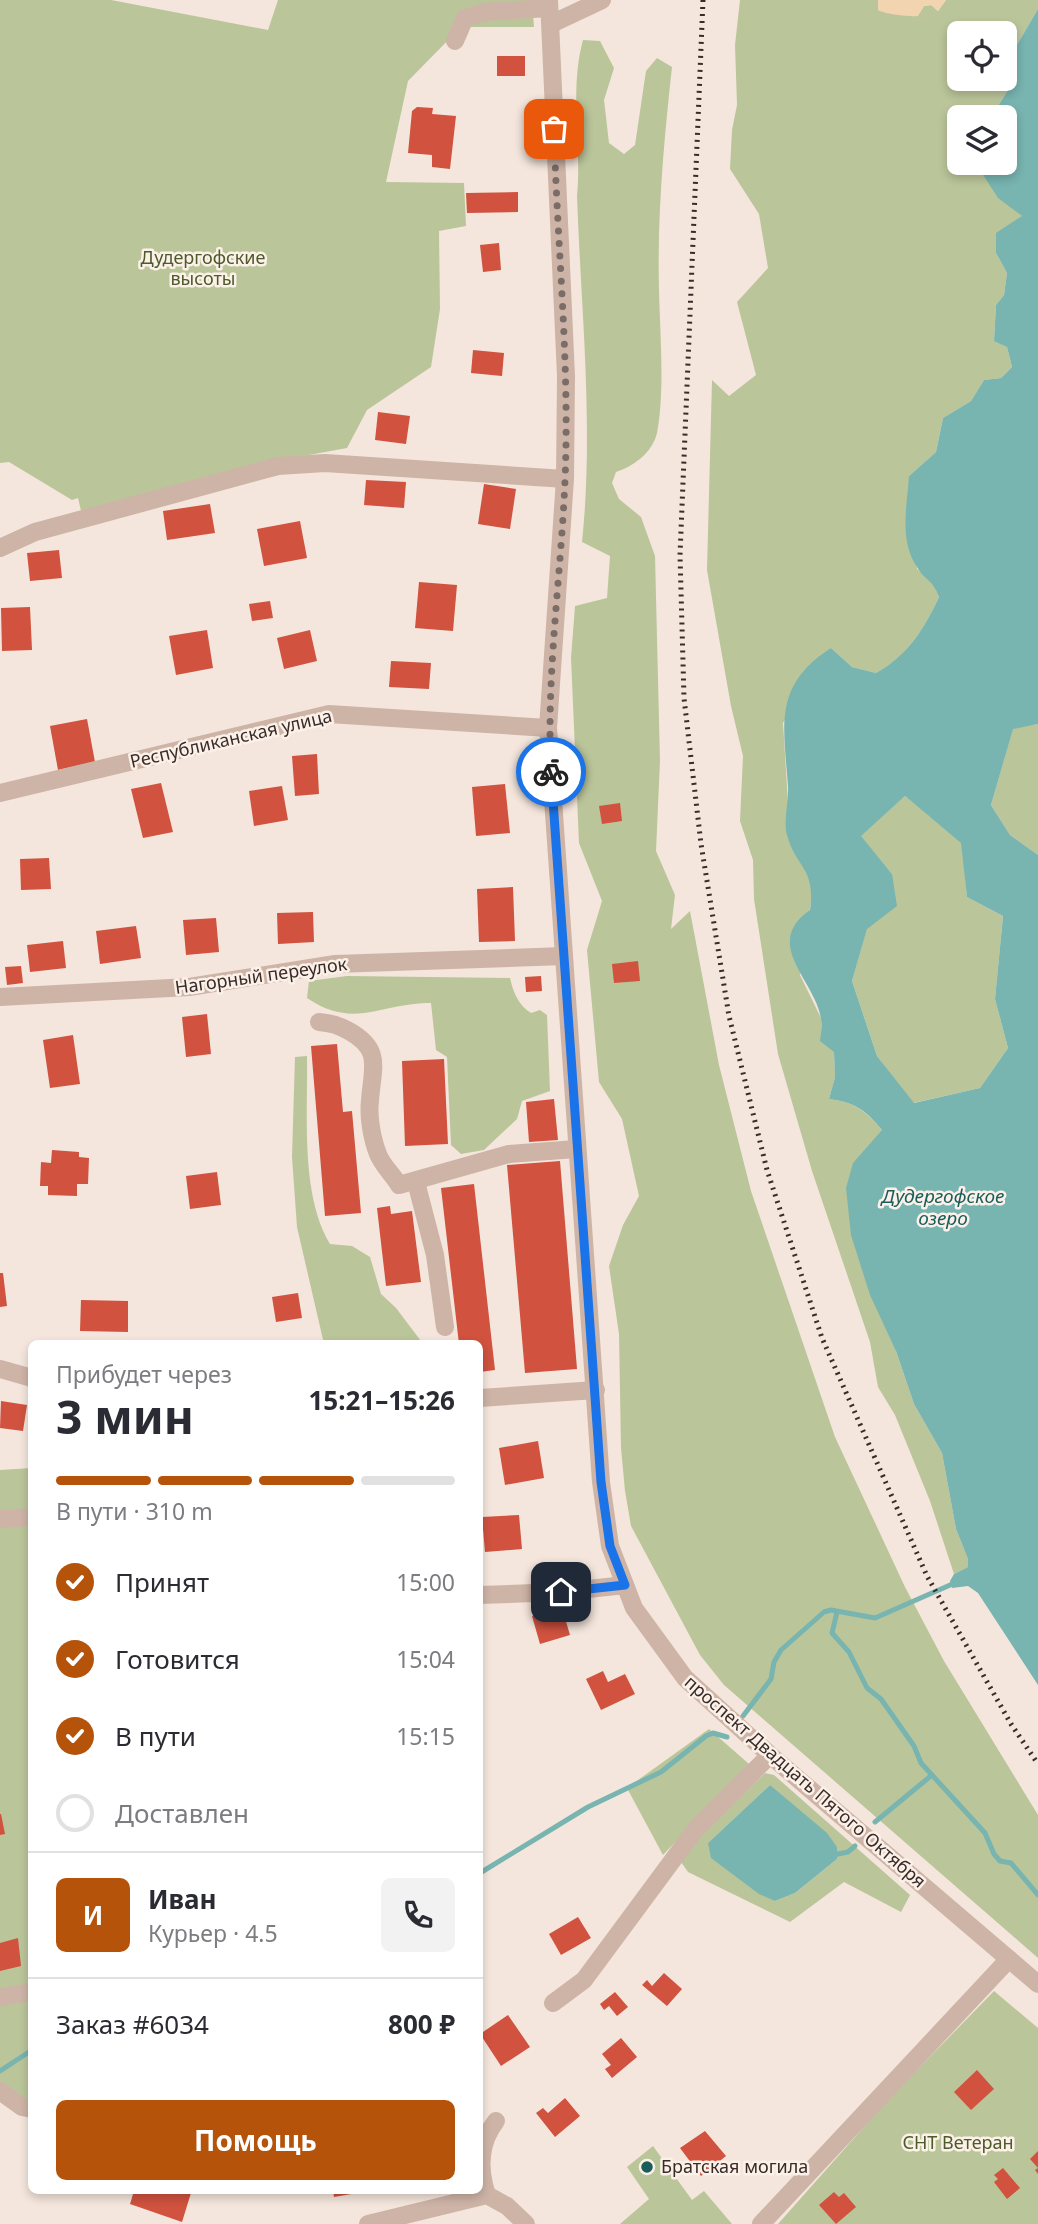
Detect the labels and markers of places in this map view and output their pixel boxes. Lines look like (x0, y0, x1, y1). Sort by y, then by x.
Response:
pin (524, 99, 584, 159)
pin (531, 1562, 591, 1622)
place label: Братская могила (661, 2154, 808, 2178)
marker: Братская могила (639, 2159, 655, 2175)

